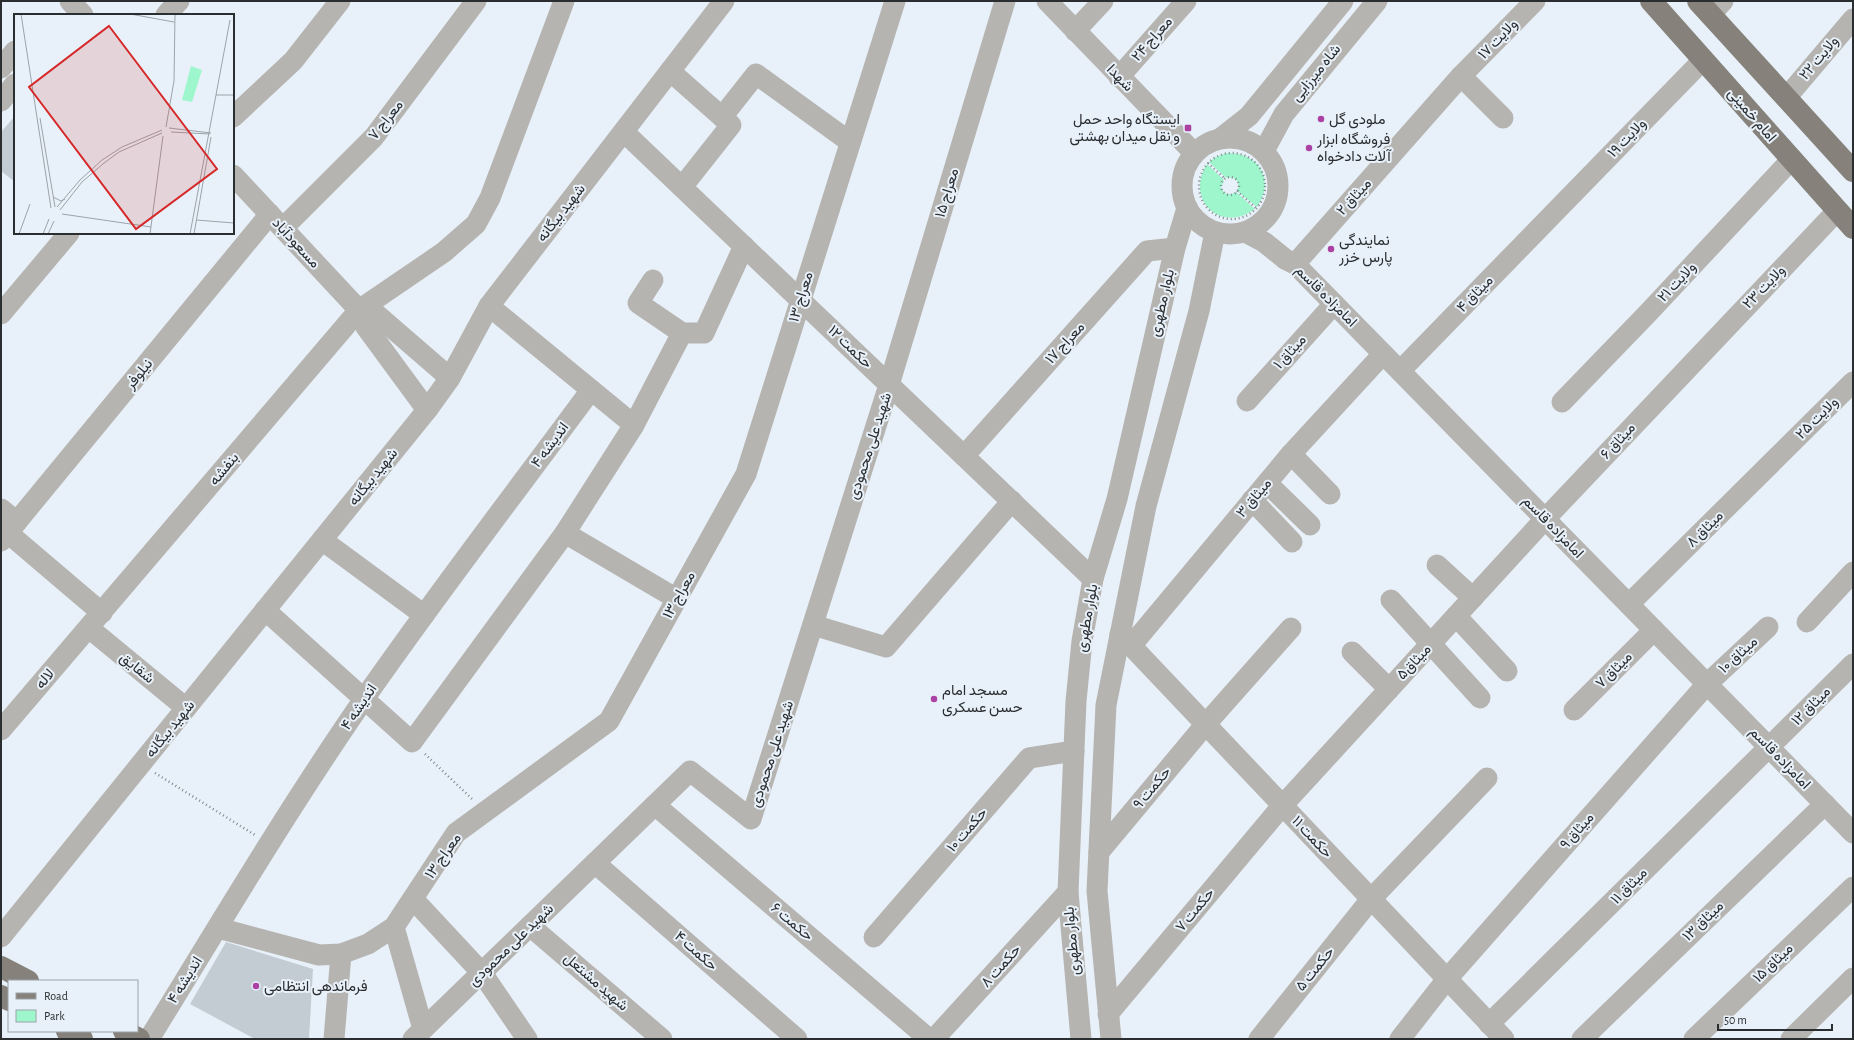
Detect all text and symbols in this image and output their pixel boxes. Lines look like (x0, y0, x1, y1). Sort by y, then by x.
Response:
inset map (14, 14, 234, 234)
street label: معراج ۲۴ (1129, 14, 1178, 66)
street label: ولایت ۱۷ (1475, 16, 1521, 63)
street label: ولایت ۲۲ (1797, 33, 1842, 83)
street label: شاه میرزایی (1289, 41, 1345, 106)
street label: شهدا (1103, 62, 1136, 95)
street label: امام خمینی (1723, 85, 1779, 146)
street label: معراج ۷ (366, 97, 408, 145)
place label: ایستگاه واحد حمل و نقل میدان بهشتی (1069, 112, 1180, 146)
place label: ملودی گل (1329, 112, 1385, 129)
marker: ملودی گل (1316, 114, 1326, 124)
street label: ولایت ۱۹ (1605, 116, 1650, 161)
marker: ایستگاه واحد حمل و نقل میدان بهشتی (1183, 123, 1193, 133)
place label: فروشگاه ابزار آلات دادخواه (1316, 132, 1392, 165)
marker: فروشگاه ابزار آلات دادخواه (1304, 143, 1314, 153)
street label: معراج ۱۵ (932, 167, 964, 220)
street label: میثاق ۲ (1334, 176, 1375, 219)
street label: شهید بیگانه (534, 181, 589, 245)
street label: مسعودآباد (269, 214, 323, 272)
place label: نمایندگی پارس خزر (1338, 233, 1393, 267)
marker: نمایندگی پارس خزر (1326, 244, 1336, 254)
street label: ولایت ۲۱ (1655, 259, 1700, 306)
street label: امامزاده قاسم (1291, 262, 1360, 331)
street label: ولایت ۲۳ (1740, 262, 1789, 312)
street label: بلوار مطهری (1147, 268, 1179, 339)
street label: معراج ۱۳ (786, 270, 819, 325)
street label: میثاق ۴ (1454, 273, 1497, 316)
street label: معراج ۱۷ (1043, 319, 1090, 369)
street label: حکمت ۱۲ (825, 323, 875, 371)
street label: میثاق ۱ (1271, 332, 1310, 373)
street label: نیلوفر (122, 356, 156, 393)
street label: شهید علی محمودی (846, 391, 896, 502)
street label: ولایت ۲۵ (1793, 394, 1842, 443)
street label: اندیشه ۴ (528, 420, 572, 471)
street label: میثاق ۶ (1598, 420, 1639, 463)
street label: شهید بیگانه (346, 445, 401, 509)
street label: بنفشه (206, 450, 243, 489)
street label: میثاق ۳ (1234, 476, 1275, 521)
street label: امامزاده قاسم (1518, 493, 1586, 563)
street label: میثاق ۸ (1684, 508, 1727, 551)
street label: معراج ۱۳ (660, 569, 701, 623)
street label: بلوار مطهری (1074, 583, 1102, 654)
street label: میثاق ۱۰ (1716, 634, 1761, 677)
street label: میثاق۵ (1394, 641, 1435, 683)
street label: میثاق ۷ (1593, 649, 1636, 692)
street label: شقایق (116, 650, 157, 688)
street label: لاله (33, 666, 57, 692)
street label: اندیشه ۴ (338, 681, 381, 733)
place label: مسجد امام حسن عسکری (942, 683, 1023, 717)
street label: میثاق ۱۲ (1789, 684, 1834, 729)
marker: مسجد امام حسن عسکری (929, 694, 939, 704)
street label: شهید بیگانه (143, 697, 198, 761)
street label: شهید علی محمودی (748, 699, 798, 810)
street label: امامزاده قاسم (1745, 724, 1813, 794)
street label: حکمت ۹ (1130, 764, 1174, 812)
street label: حکمت ۱۰ (944, 805, 990, 855)
street label: میثاق ۹ (1557, 810, 1598, 853)
street label: حکمت ۱۱ (1289, 813, 1335, 861)
street label: معراج ۱۳ (422, 831, 466, 883)
street label: میثاق ۱۱ (1608, 865, 1651, 908)
street label: حکمت ۷ (1173, 885, 1217, 935)
street label: میثاق ۱۳ (1680, 898, 1727, 945)
street label: حکمت ۶ (768, 900, 816, 944)
street label: شهید علی محمودی (466, 901, 558, 990)
street label: بلوار مطهری (1062, 906, 1084, 976)
street label: حکمت ۴ (672, 929, 720, 973)
street label: میثاق ۱۵ (1750, 941, 1797, 986)
street label: حکمت ۸ (978, 942, 1024, 990)
street label: حکمت ۵ (1293, 944, 1337, 994)
street label: شهید مشتعل (560, 950, 631, 1015)
street label: اندیشه ۴ (165, 954, 206, 1007)
place label: فرماندهی انتظامی (264, 979, 368, 996)
legend (8, 980, 138, 1032)
marker: فرماندهی انتظامی (251, 981, 261, 991)
text: Road (44, 990, 68, 1002)
scale bar (1718, 1006, 1832, 1032)
text: Park (44, 1010, 65, 1022)
text: 50 m (1724, 1014, 1747, 1026)

